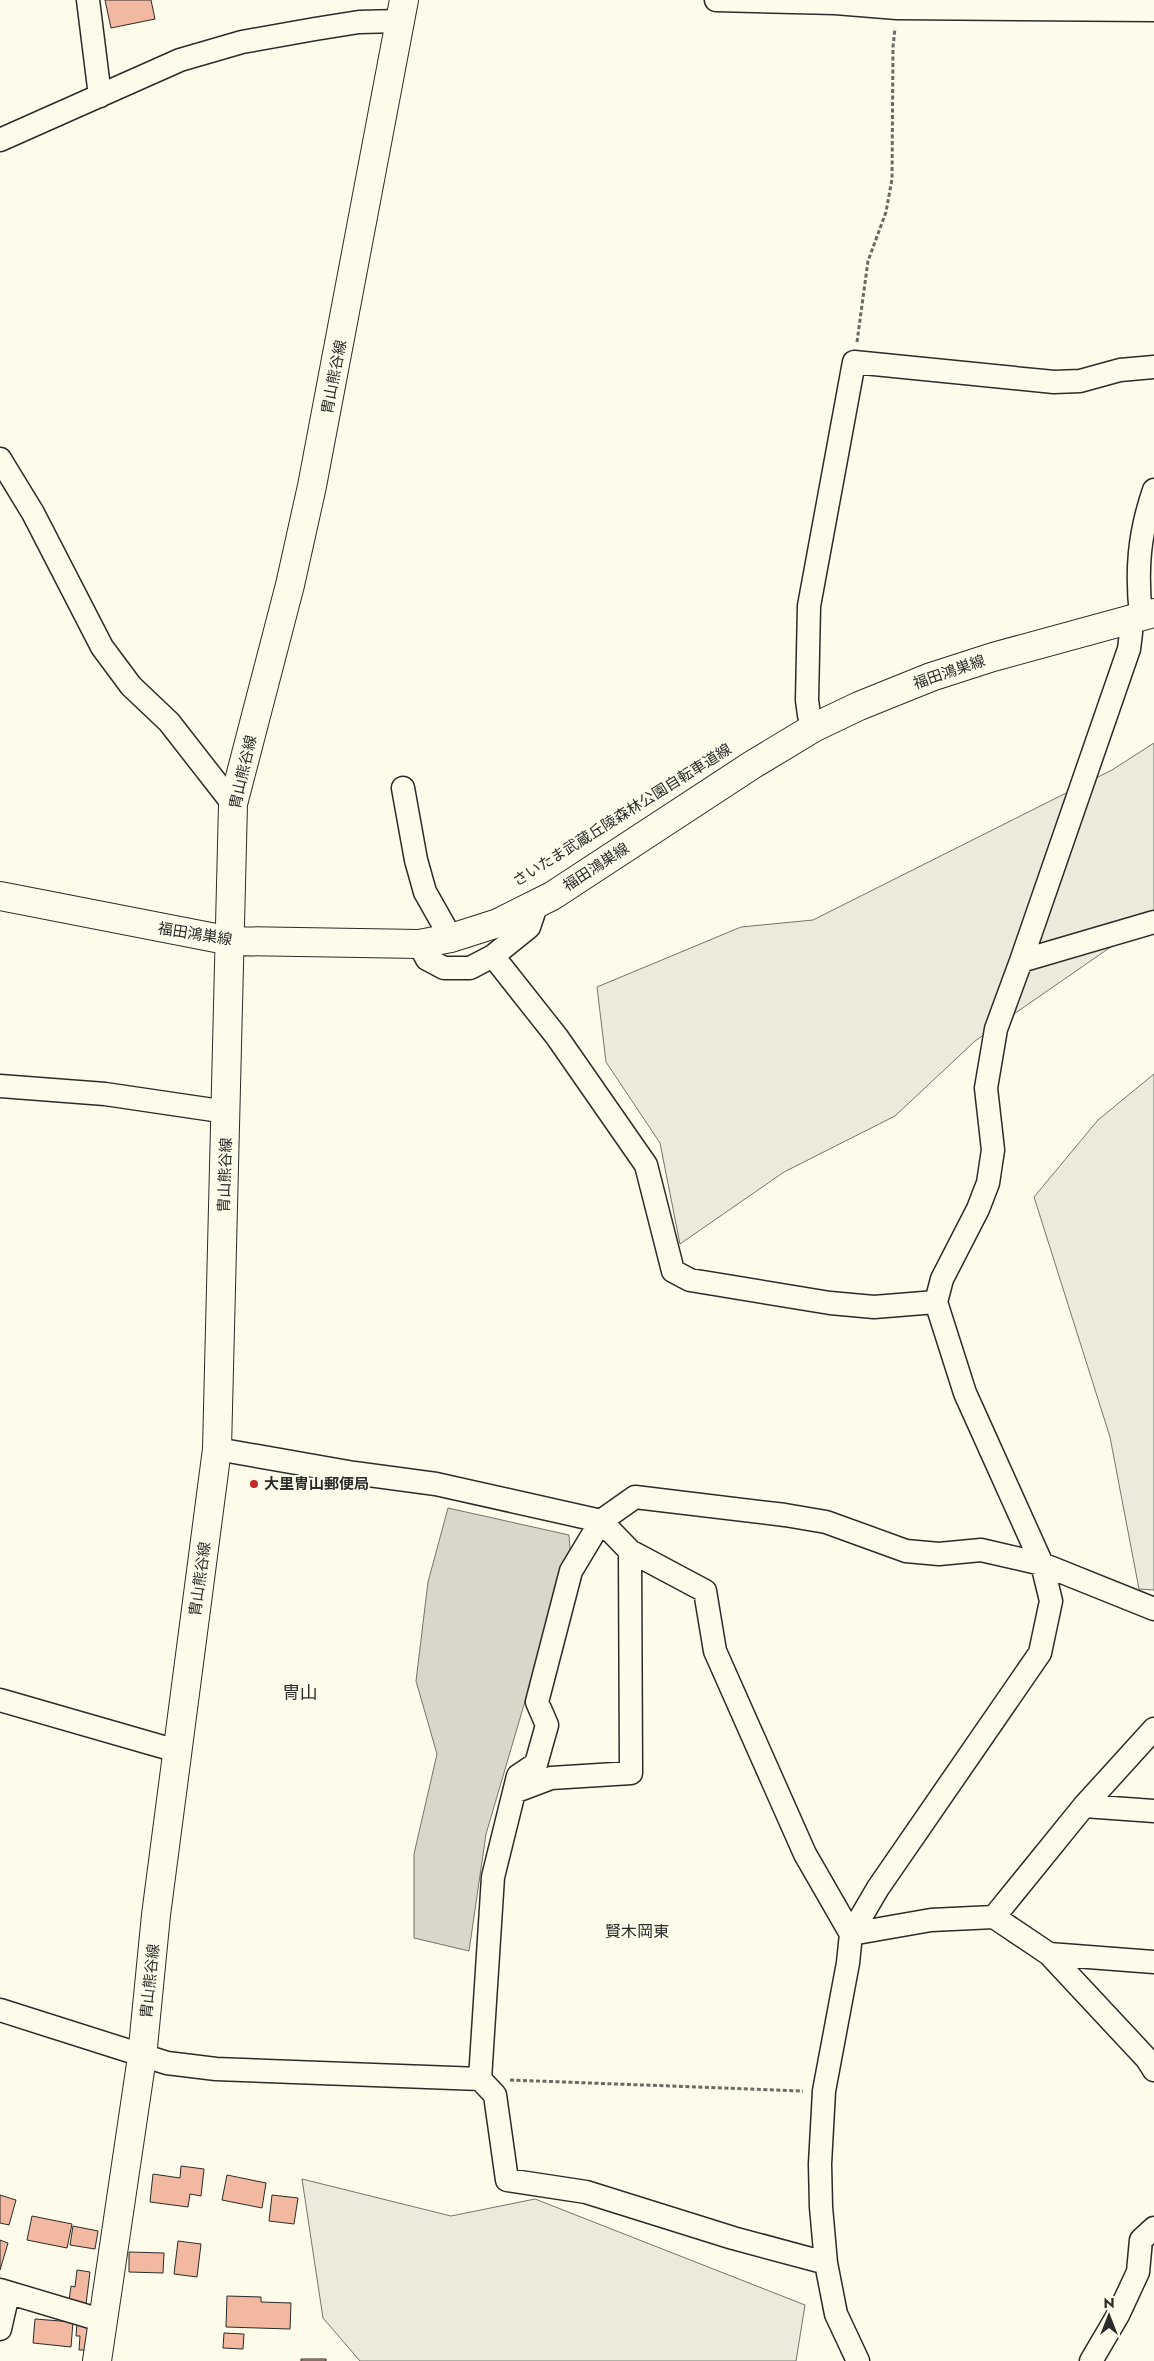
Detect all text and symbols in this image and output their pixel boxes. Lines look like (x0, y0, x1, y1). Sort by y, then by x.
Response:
street label: 胄山熊谷線 (316, 338, 352, 416)
street label: 福田鴻巣線 (910, 649, 988, 695)
street label: 胄山熊谷線 (224, 733, 262, 811)
street label: さいたま武蔵丘陵森林公園自転車道線 (508, 738, 736, 892)
street label: 福田鴻巣線 (559, 837, 633, 897)
street label: 福田鴻巣線 (156, 917, 234, 951)
street label: 胄山熊谷線 (213, 1137, 237, 1213)
place label: 大里冑山郵便局 (264, 1473, 369, 1495)
marker: 大里冑山郵便局 (248, 1478, 260, 1490)
street label: 胄山熊谷線 (184, 1540, 216, 1618)
district label: 冑山 (282, 1680, 318, 1706)
district label: 賢木岡東 (605, 1920, 669, 1943)
street label: 胄山熊谷線 (135, 1943, 165, 2019)
north arrow (1084, 2291, 1134, 2341)
text: N (1103, 2293, 1115, 2313)

